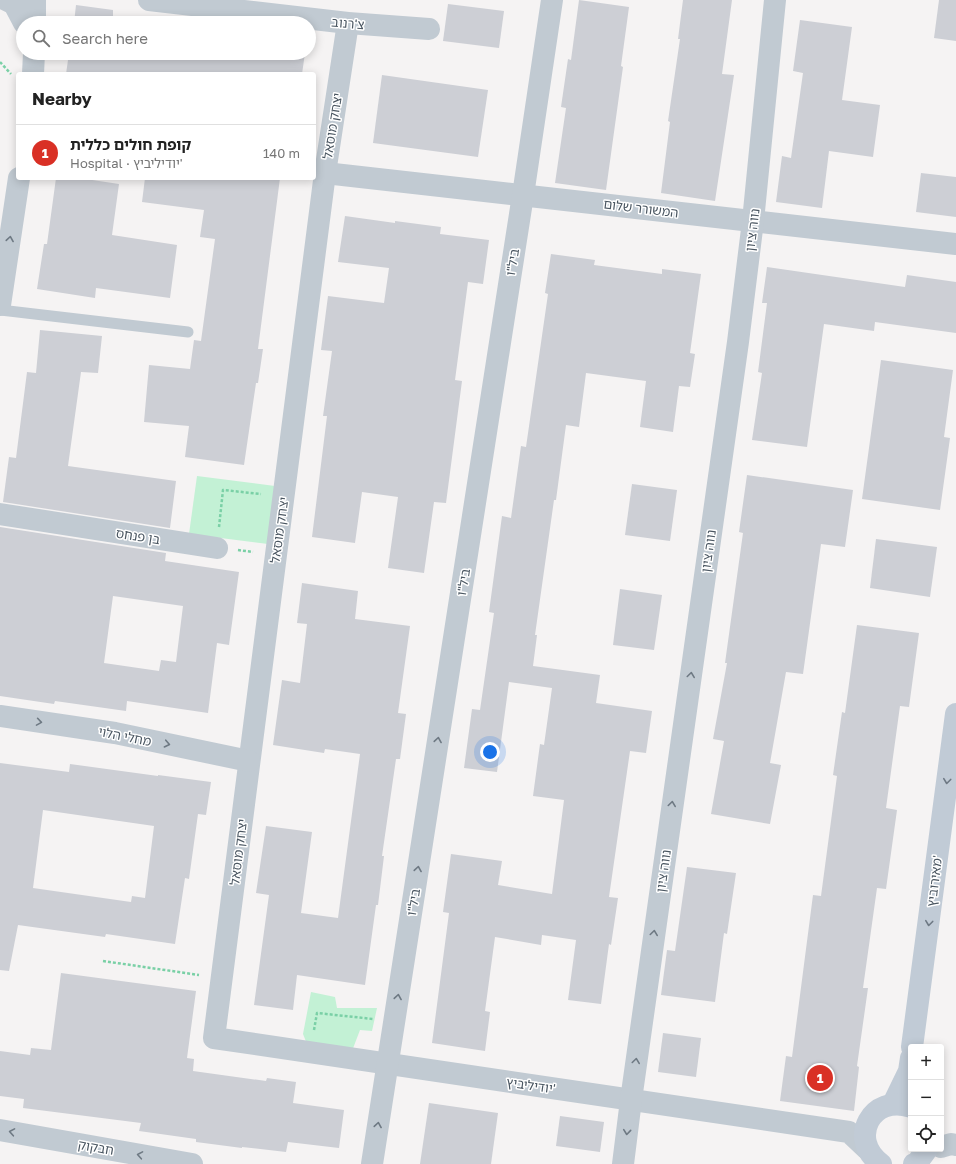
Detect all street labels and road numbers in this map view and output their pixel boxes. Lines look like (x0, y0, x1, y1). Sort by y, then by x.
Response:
street label: צ'רנוב (331, 14, 365, 32)
street label: יצחק מוסאל (319, 92, 345, 160)
street label: המשורר שלום (603, 195, 679, 221)
street label: נווה ציון (741, 208, 763, 252)
street label: ביל"ו (502, 247, 522, 277)
street label: יצחק מוסאל (266, 496, 292, 564)
street label: בן פנחס (115, 525, 161, 547)
street label: נווה ציון (697, 529, 719, 573)
street label: ביל"ו (453, 567, 473, 597)
street label: מחלי הלוי (97, 723, 153, 749)
street label: יצחק מוסאל (226, 818, 250, 886)
street label: נווה ציון (652, 849, 674, 893)
street label: מאירוביץ' (923, 854, 945, 908)
street label: ביל"ו (403, 887, 423, 917)
street label: יודיליביץ' (505, 1074, 557, 1096)
street label: חבקוק (77, 1136, 115, 1158)

